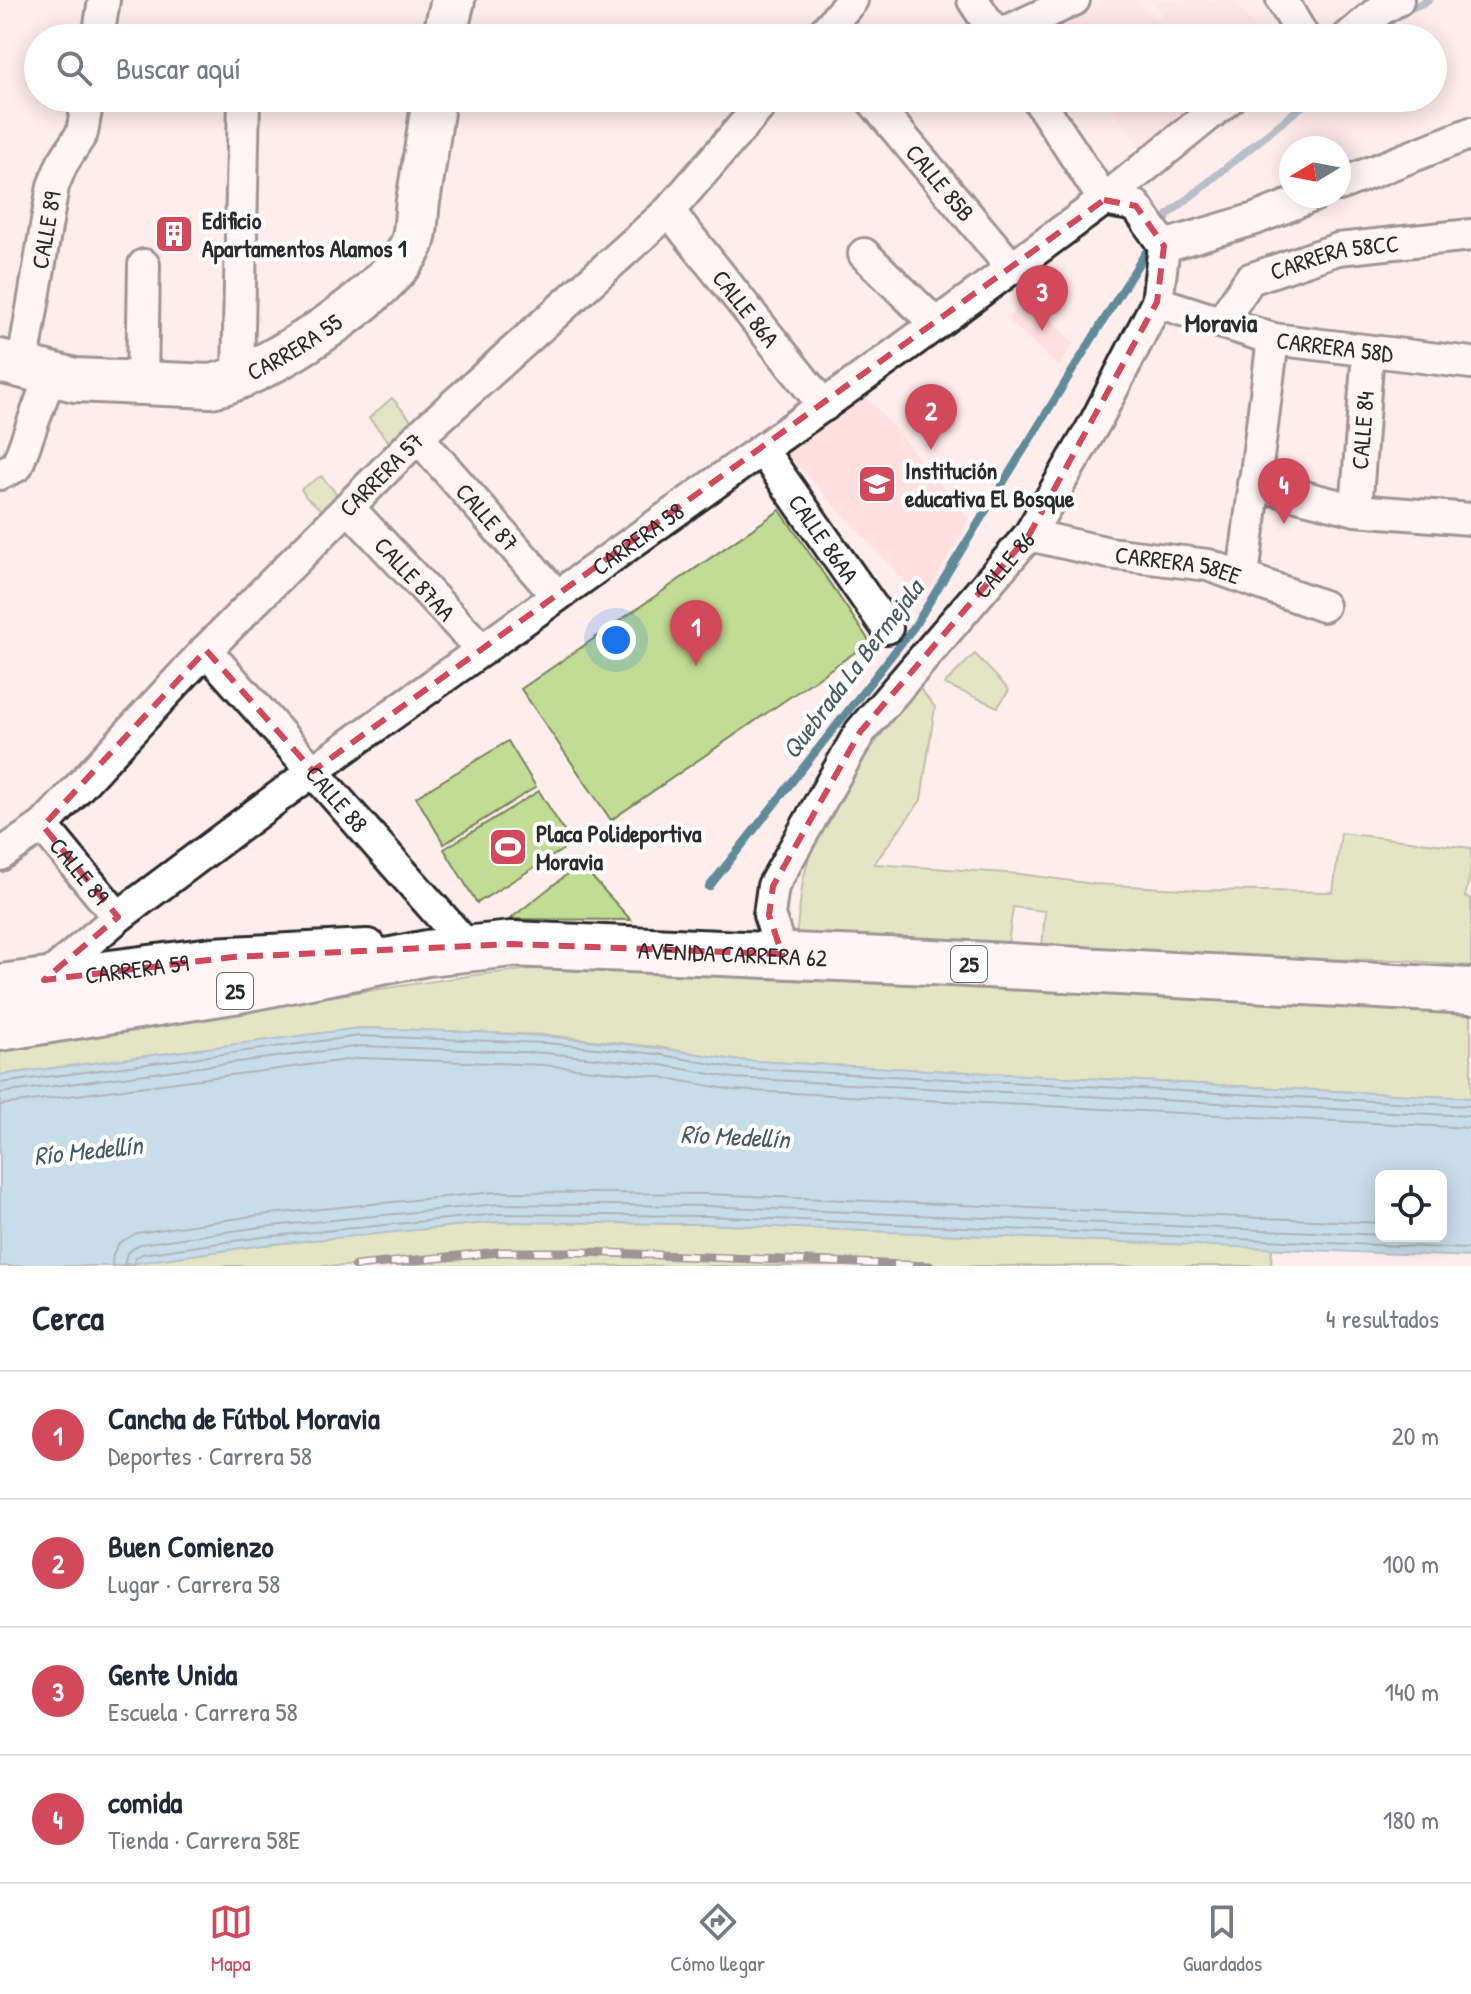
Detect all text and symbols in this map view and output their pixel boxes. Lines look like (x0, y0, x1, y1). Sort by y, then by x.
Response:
search box (24, 24, 1447, 112)
icon: search (52, 46, 96, 90)
text: Buscar aquí (116, 48, 241, 88)
north arrow (1279, 136, 1351, 208)
street label: CALLE 85B (899, 137, 982, 228)
street label: CALLE 89 (23, 189, 68, 271)
place label: Edificio Apartamentos Alamos 1 (202, 204, 407, 265)
building icon: Edificio Apartamentos Alamos 1 (153, 213, 195, 255)
street label: CARRERA 58CC (1266, 227, 1401, 287)
street label: CALLE 86A (705, 263, 787, 354)
pin: 3 (1016, 265, 1068, 331)
district label: Moravia (1185, 305, 1258, 340)
street label: CARRERA 55 (241, 306, 348, 388)
street label: CARRERA 58D (1275, 324, 1396, 370)
pin: 2 (905, 384, 957, 450)
street label: CALLE 84 (1343, 390, 1381, 470)
street label: CARRERA 57 (332, 425, 430, 523)
place label: Institución educativa El Bosque (905, 454, 1075, 515)
pin: 4 (1258, 458, 1310, 524)
school or university icon: Institución educativa El Bosque (856, 463, 898, 505)
street label: CALLE 87 (449, 476, 527, 558)
street label: CALLE 86AA (782, 487, 867, 590)
street label: CARRERA 58 (585, 495, 690, 582)
street label: CALLE 86 (966, 524, 1042, 605)
street label: CALLE 87AA (368, 529, 463, 628)
street label: CARRERA 58EE (1113, 538, 1246, 592)
water label: Quebrada La Bermejala (773, 570, 933, 766)
pin: 1 (670, 600, 722, 666)
your location (596, 620, 636, 660)
street label: CALLE 88 (299, 758, 375, 839)
place label: Placa Polideportiva Moravia (536, 817, 702, 877)
sports icon: Placa Polideportiva Moravia (487, 826, 529, 868)
street label: CALLE 89 (43, 830, 117, 911)
street label: AVENIDA CARRERA 62 (638, 933, 828, 974)
street label: CARRERA 59 (83, 946, 191, 991)
road number: 25 (951, 946, 987, 982)
road number: 25 (217, 973, 253, 1009)
water label: Río Medellín (680, 1116, 793, 1156)
water label: Río Medellín (32, 1127, 146, 1173)
map controls (1375, 1170, 1447, 1242)
button: locate (1375, 1170, 1447, 1242)
text: Cerca (32, 1295, 104, 1341)
text: 4 resultados (1326, 1301, 1439, 1336)
text: Cancha de Fútbol Moravia (108, 1398, 380, 1438)
text: 1 (53, 1418, 63, 1453)
text: 20 m (1392, 1418, 1439, 1453)
text: Deportes · Carrera 58 (108, 1438, 312, 1473)
text: Buen Comienzo (108, 1526, 274, 1566)
text: 2 (52, 1546, 64, 1581)
text: 100 m (1383, 1546, 1439, 1581)
text: Lugar · Carrera 58 (108, 1566, 280, 1601)
text: Gente Unida (108, 1654, 237, 1694)
text: 3 (52, 1674, 64, 1709)
text: 140 m (1385, 1674, 1439, 1709)
text: Escuela · Carrera 58 (108, 1694, 298, 1729)
text: comida (108, 1782, 182, 1822)
text: 4 (53, 1802, 63, 1837)
text: 180 m (1383, 1802, 1439, 1837)
text: Tienda · Carrera 58E (108, 1822, 300, 1857)
tab: Mapa (209, 1900, 253, 1978)
tab: Cómo llegar (670, 1900, 765, 1978)
tab: Guardados (1183, 1900, 1262, 1978)

